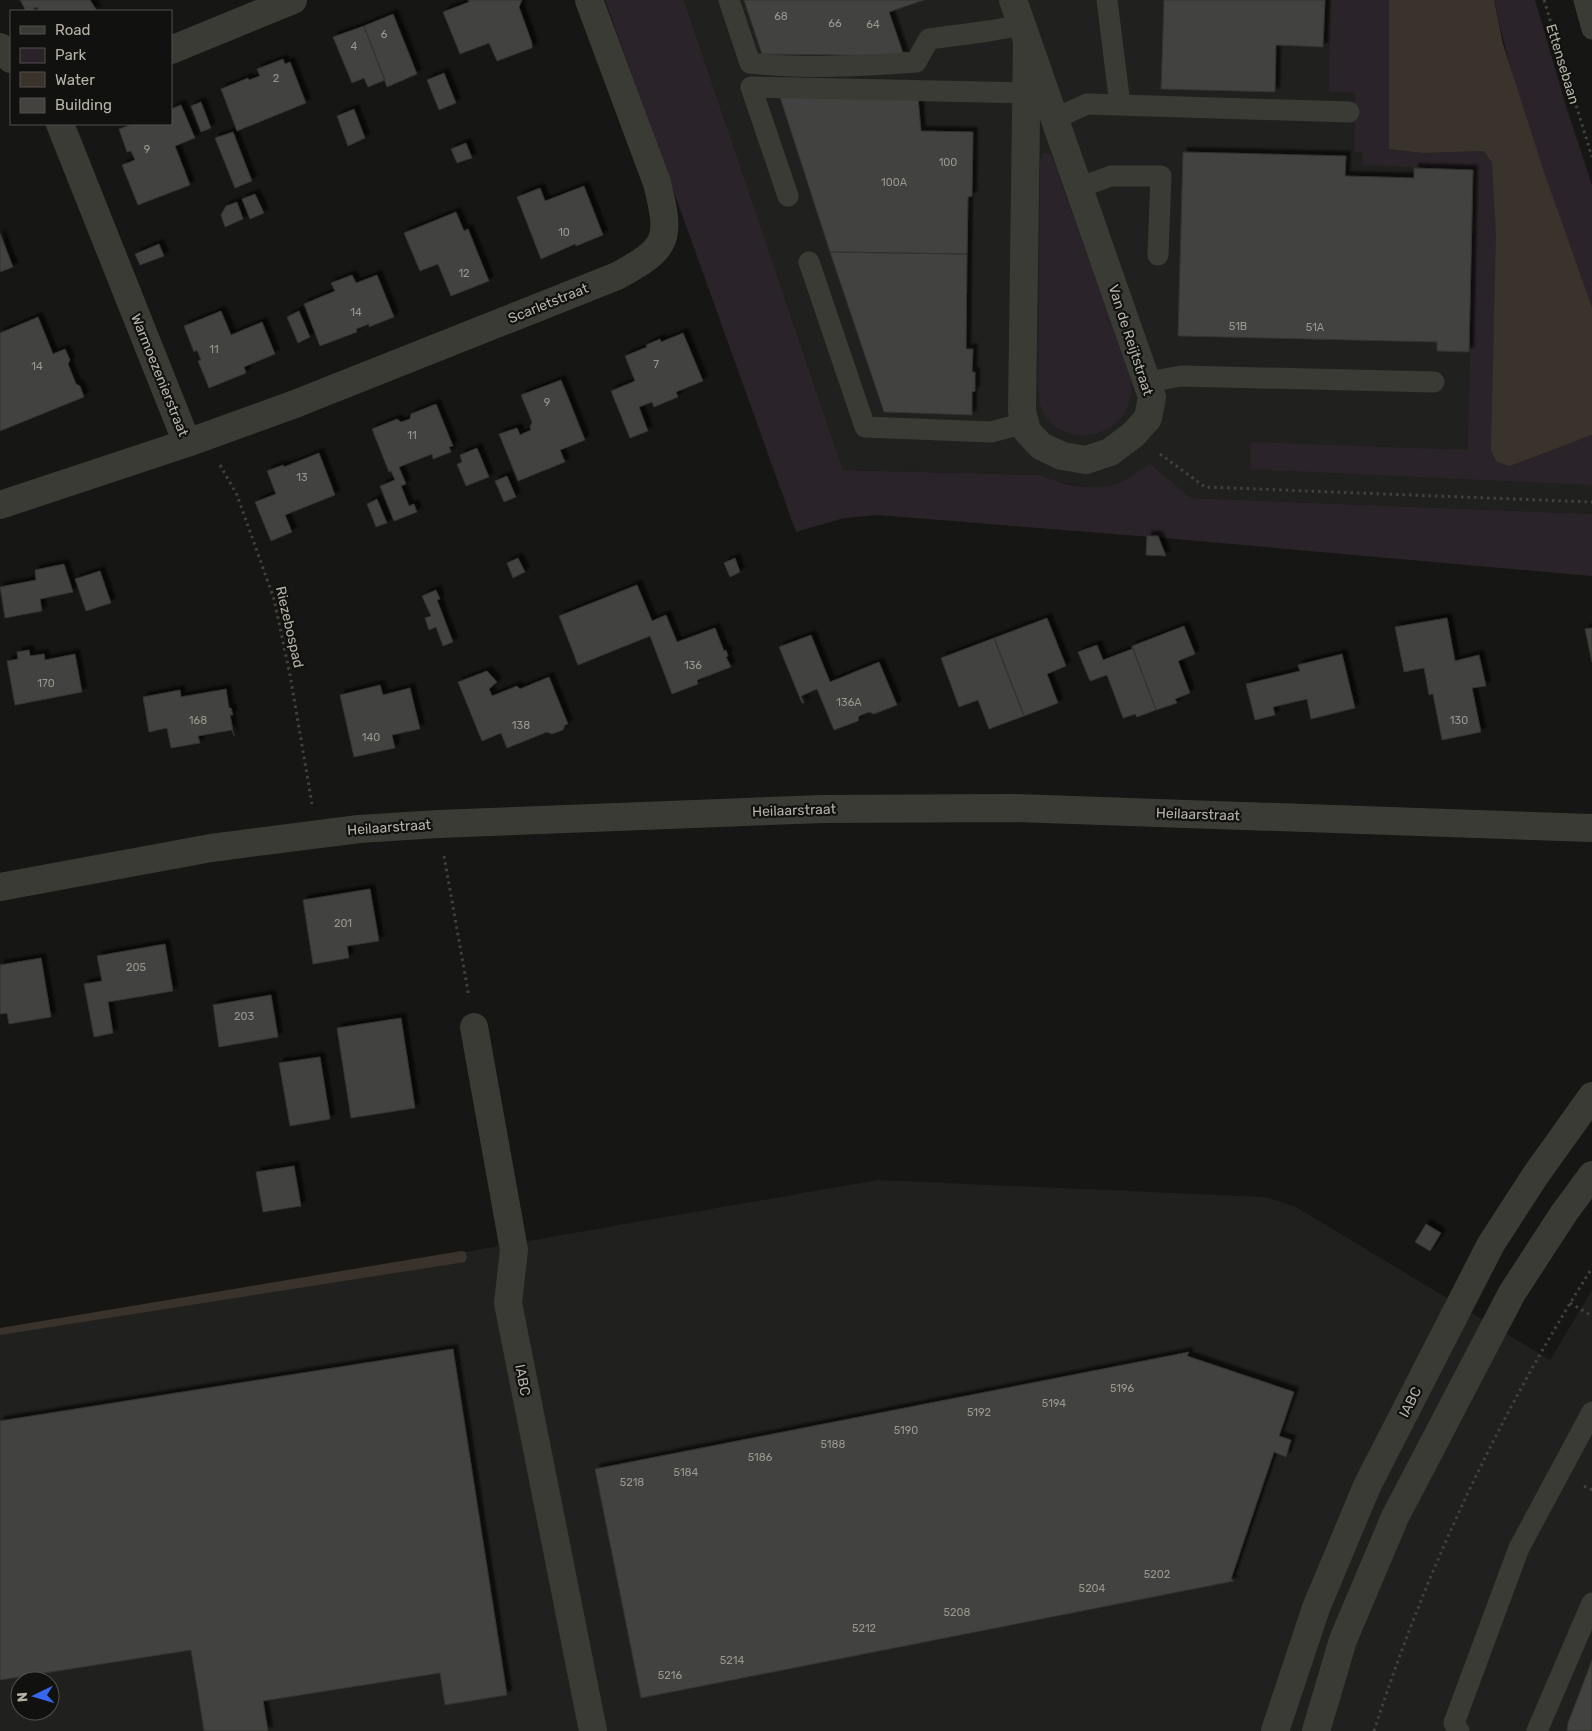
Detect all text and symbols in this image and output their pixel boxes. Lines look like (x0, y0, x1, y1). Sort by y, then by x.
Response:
legend (10, 10, 172, 125)
house number: 68 (774, 10, 788, 23)
house number: 66 (828, 17, 842, 30)
house number: 64 (866, 18, 880, 31)
text: Road (55, 21, 91, 39)
street label: Ettensebaan (1542, 22, 1583, 106)
house number: 6 (381, 28, 388, 41)
house number: 4 (351, 40, 358, 53)
text: Park (55, 46, 86, 64)
text: Water (55, 71, 95, 89)
house number: 2 (273, 72, 279, 85)
text: Building (55, 96, 112, 114)
house number: 9 (144, 143, 150, 156)
house number: 100 (939, 156, 957, 169)
house number: 100A (881, 176, 908, 189)
house number: 10 (558, 226, 570, 239)
house number: 12 (458, 267, 470, 280)
street label: Scarletstraat (506, 279, 591, 327)
street label: Van de Reijtstraat (1105, 283, 1157, 398)
house number: 14 (350, 306, 362, 319)
street label: Warmoezenierstraat (127, 311, 192, 440)
house number: 51B (1229, 320, 1247, 333)
house number: 51A (1306, 321, 1325, 334)
house number: 11 (209, 343, 219, 356)
house number: 7 (653, 358, 659, 371)
house number: 14 (31, 360, 43, 373)
house number: 9 (544, 396, 550, 409)
house number: 11 (407, 429, 417, 442)
house number: 13 (296, 471, 308, 484)
street label: Riezebospad (272, 585, 307, 670)
house number: 136 (684, 659, 702, 672)
house number: 170 (37, 677, 55, 690)
house number: 136A (836, 696, 862, 709)
house number: 168 (189, 714, 207, 727)
house number: 130 (1450, 714, 1468, 727)
house number: 138 (512, 719, 530, 732)
house number: 140 (362, 731, 380, 744)
street label: Heilaarstraat (752, 801, 837, 820)
street label: Heilaarstraat (1156, 805, 1241, 824)
street label: Heilaarstraat (347, 816, 432, 839)
house number: 201 (334, 917, 352, 930)
house number: 205 (126, 961, 146, 974)
house number: 203 (234, 1010, 254, 1023)
street label: IABC (511, 1363, 534, 1397)
house number: 5196 (1110, 1382, 1134, 1395)
street label: IABC (1396, 1384, 1425, 1420)
house number: 5194 (1042, 1397, 1066, 1410)
house number: 5192 (967, 1406, 991, 1419)
house number: 5190 (894, 1424, 918, 1437)
house number: 5188 (820, 1438, 846, 1451)
house number: 5186 (748, 1451, 773, 1464)
house number: 5184 (674, 1466, 699, 1479)
house number: 5218 (620, 1476, 644, 1489)
house number: 5202 (1144, 1568, 1170, 1581)
house number: 5204 (1079, 1582, 1106, 1595)
house number: 5208 (944, 1606, 970, 1619)
house number: 5212 (852, 1622, 876, 1635)
house number: 5214 (720, 1654, 744, 1667)
house number: 5216 (658, 1669, 683, 1682)
north arrow (10, 1671, 60, 1721)
text: N (14, 1691, 31, 1703)

